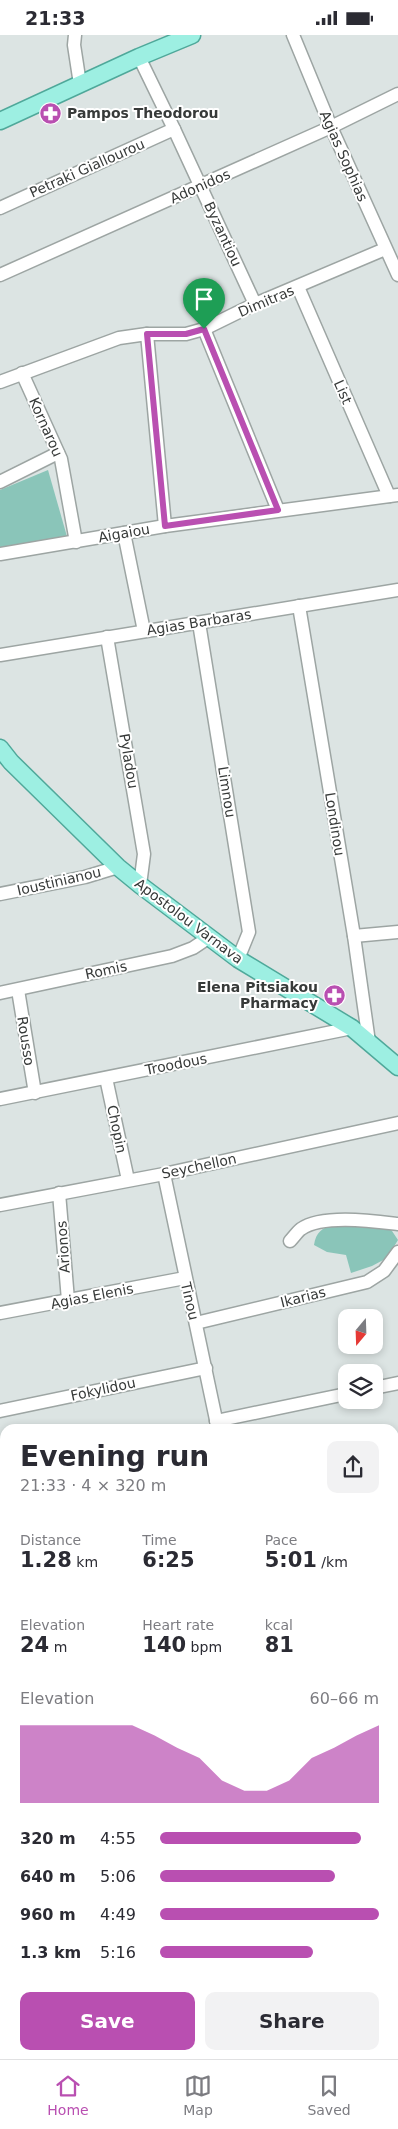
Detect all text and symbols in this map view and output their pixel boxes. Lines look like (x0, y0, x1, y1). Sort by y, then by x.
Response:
text: 21:33 (25, 7, 85, 29)
pharmacy icon: Pampos Theodorou (39, 101, 63, 125)
place label: Pampos Theodorou (67, 105, 219, 121)
street label: Agias Sophias (317, 108, 371, 204)
street label: Petraki Giallourou (27, 135, 147, 201)
street label: Adonidos (167, 166, 233, 206)
street label: Byzantiou (201, 199, 245, 269)
pin (183, 278, 225, 329)
street label: Dimitras (236, 282, 296, 320)
icon: arrive (190, 285, 218, 313)
street label: List (331, 378, 355, 407)
street label: Kornarou (26, 395, 66, 459)
street label: Aigaiou (97, 521, 151, 545)
street label: Agias Barbaras (146, 606, 252, 638)
street label: Pyladou (116, 732, 142, 790)
street label: Limnou (215, 765, 239, 819)
street label: Londinou (322, 791, 348, 857)
street label: Ioustinianou (15, 864, 103, 898)
street label: Apostolou Varnava (132, 875, 246, 967)
street label: Romis (84, 958, 128, 982)
place label: Elena Pitsiakou Pharmacy (197, 979, 318, 1011)
pharmacy icon: Elena Pitsiakou Pharmacy (322, 983, 346, 1007)
street label: Rousso (14, 1015, 38, 1067)
street label: Troodous (143, 1050, 208, 1078)
street label: Chopin (104, 1103, 130, 1155)
street label: Seychellon (160, 1150, 238, 1182)
street label: Arionos (53, 1220, 73, 1274)
street label: Agias Elenis (49, 1280, 135, 1312)
street label: Tinou (178, 1280, 202, 1321)
street label: Ikarias (279, 1284, 327, 1310)
north arrow (338, 1309, 382, 1354)
map controls (338, 1309, 383, 1409)
button: layers (338, 1364, 383, 1409)
street label: Fokylidou (69, 1374, 137, 1404)
text: Evening run (20, 1440, 209, 1473)
button: share (327, 1441, 379, 1493)
text: 21:33 · 4 × 320 m (20, 1476, 166, 1495)
text: Distance (20, 1532, 81, 1548)
text: Time (142, 1532, 177, 1548)
text: Pace (265, 1532, 297, 1548)
text: 1.28 (20, 1548, 72, 1572)
text: 6:25 (142, 1548, 195, 1572)
text: 5:01 (265, 1548, 317, 1572)
text: km (72, 1554, 98, 1570)
text: /km (317, 1554, 348, 1570)
text: Elevation (20, 1617, 85, 1633)
text: Heart rate (142, 1617, 214, 1633)
text: kcal (265, 1617, 293, 1633)
text: 24 (20, 1633, 49, 1657)
text: 140 (142, 1633, 186, 1657)
text: 81 (265, 1633, 294, 1657)
text: m (49, 1639, 67, 1655)
text: bpm (186, 1639, 222, 1655)
text: Elevation (20, 1689, 94, 1708)
text: 60–66 m (310, 1689, 379, 1708)
text: 320 m (20, 1829, 76, 1848)
text: 4:55 (100, 1829, 136, 1848)
text: 640 m (20, 1867, 76, 1886)
text: 5:06 (100, 1867, 136, 1886)
text: 960 m (20, 1905, 76, 1924)
text: 4:49 (100, 1905, 136, 1924)
text: 1.3 km (20, 1943, 81, 1962)
text: 5:16 (100, 1943, 136, 1962)
button: Save (20, 1992, 195, 2050)
button: Share (205, 1992, 379, 2050)
tab: Home (47, 2072, 89, 2118)
tab: Map (183, 2072, 213, 2118)
tab: Saved (307, 2072, 351, 2118)

